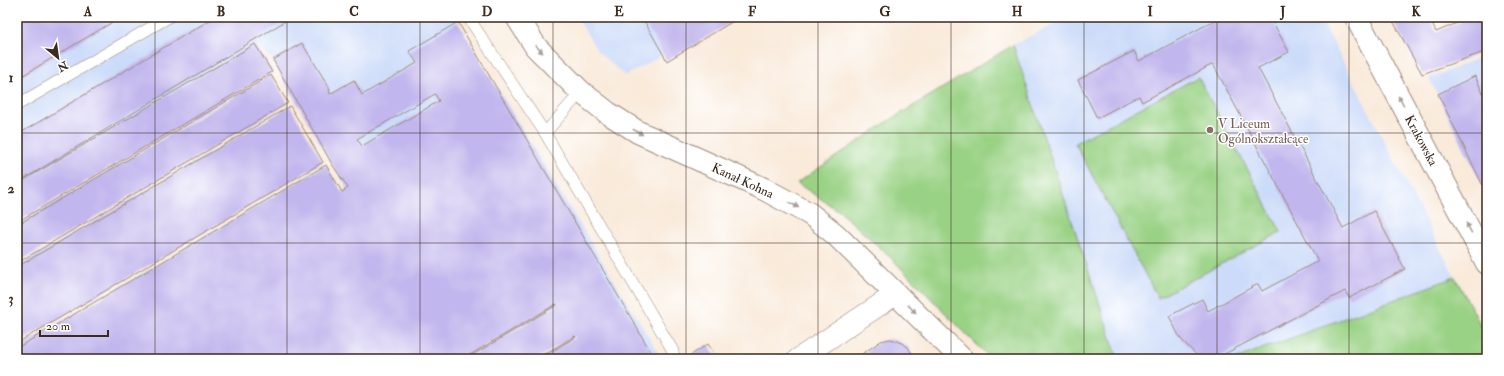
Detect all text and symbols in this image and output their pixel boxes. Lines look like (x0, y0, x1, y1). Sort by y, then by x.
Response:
text: A (83, 4, 93, 20)
text: B (217, 4, 225, 20)
text: C (349, 4, 359, 20)
text: D (482, 4, 493, 20)
text: E (614, 4, 624, 20)
text: F (748, 4, 757, 20)
text: G (880, 4, 891, 20)
text: H (1012, 4, 1023, 20)
text: I (1147, 4, 1153, 20)
text: J (1279, 4, 1286, 21)
text: K (1411, 4, 1421, 20)
north arrow (38, 38, 78, 78)
one-way arrow (534, 44, 543, 55)
text: N (54, 58, 71, 75)
text: 1 (9, 70, 14, 86)
one-way arrow (1398, 95, 1404, 107)
street label: Krakowska (1401, 112, 1441, 169)
place label: V Liceum Ogólnokształcące (1218, 116, 1309, 147)
marker: V Liceum Ogólnokształcące (1205, 125, 1215, 135)
one-way arrow (633, 128, 644, 135)
street label: Kanał Kohna (709, 160, 777, 202)
text: 2 (8, 181, 15, 197)
one-way arrow (788, 202, 800, 209)
one-way arrow (1465, 222, 1472, 234)
text: 3 (9, 291, 14, 307)
one-way arrow (907, 304, 917, 314)
scale bar (40, 312, 108, 338)
text: 20 m (46, 319, 71, 334)

